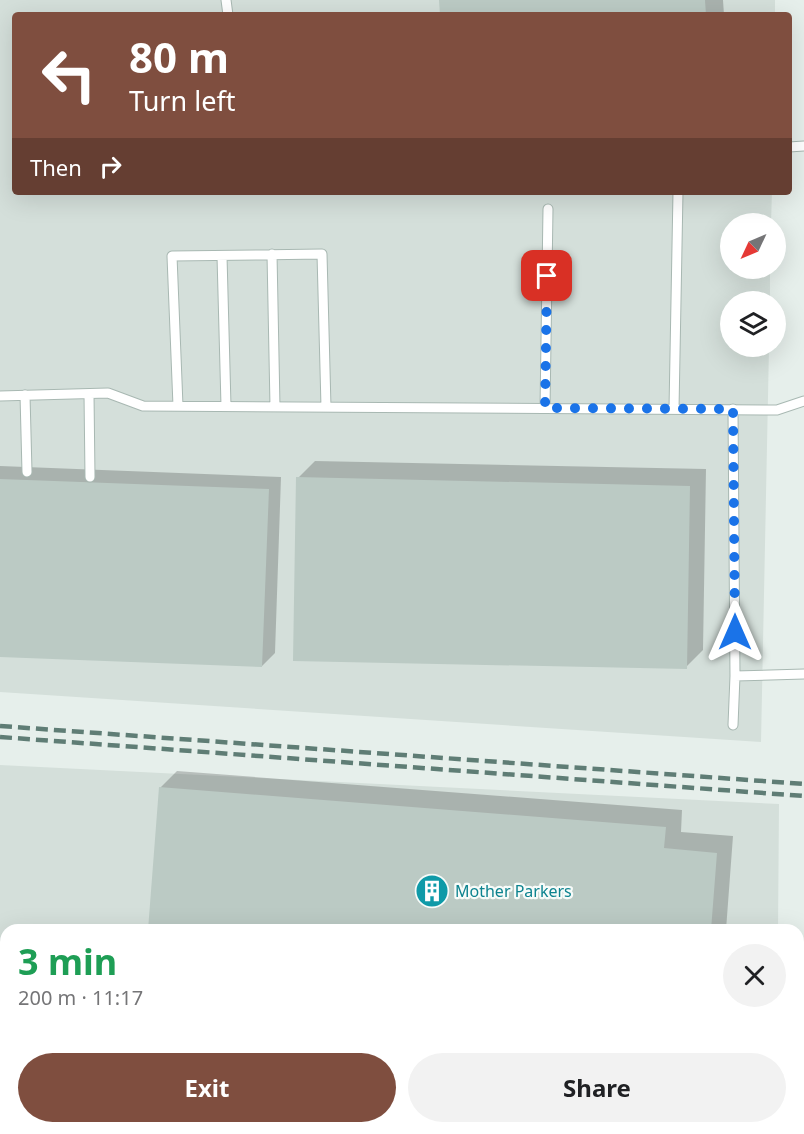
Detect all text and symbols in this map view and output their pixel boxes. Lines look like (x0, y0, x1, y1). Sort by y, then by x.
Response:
text: 80 m (129, 28, 229, 85)
icon: left (30, 36, 108, 114)
text: Turn left (129, 82, 235, 119)
icon: right (94, 150, 127, 183)
text: Then (30, 152, 82, 182)
north arrow (720, 213, 786, 279)
map controls (720, 213, 786, 357)
pin (521, 250, 572, 301)
icon: arrive (530, 259, 563, 292)
button: layers (720, 291, 786, 357)
position arrow (703, 600, 767, 664)
building icon: Mother Parkers (414, 873, 450, 909)
place label: Mother Parkers (455, 880, 572, 902)
text: 3 min (18, 937, 117, 986)
button: close (723, 944, 786, 1007)
text: 200 m · 11:17 (18, 984, 143, 1011)
button: Exit (18, 1053, 396, 1122)
button: Share (408, 1053, 786, 1122)

